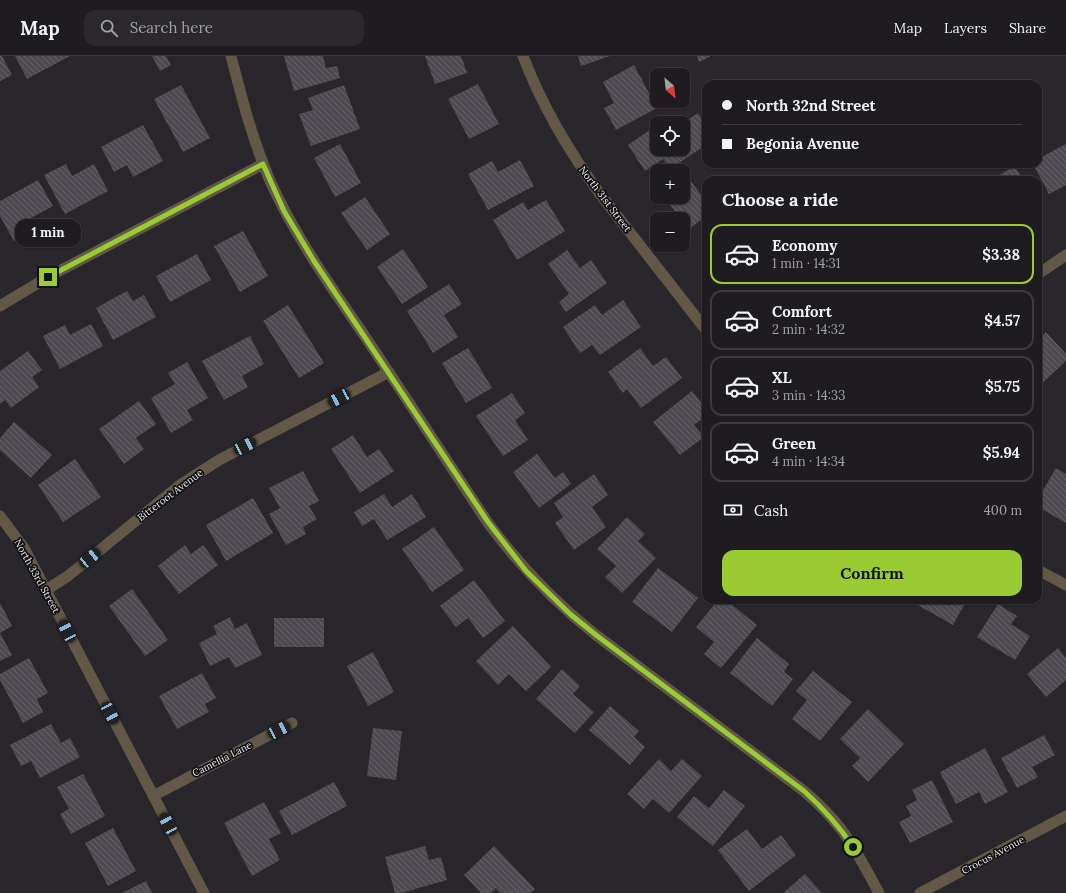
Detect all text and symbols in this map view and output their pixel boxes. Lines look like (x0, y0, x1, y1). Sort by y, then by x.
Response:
search box (84, 10, 364, 46)
text: Map (20, 16, 60, 40)
icon: search (98, 17, 120, 39)
text: Search here (130, 18, 213, 37)
text: Map (894, 19, 922, 37)
text: Layers (944, 19, 987, 37)
text: Share (1009, 19, 1046, 37)
north arrow (650, 68, 690, 108)
map controls (650, 68, 690, 252)
text: North 32nd Street (746, 96, 876, 115)
button: locate (650, 116, 690, 156)
text: Begonia Avenue (746, 134, 859, 153)
street label: North 31st Street (576, 164, 634, 235)
button: + (650, 164, 690, 204)
text: Choose a ride (722, 188, 838, 211)
button: − (650, 212, 690, 252)
callout: 1 min (15, 219, 81, 247)
text: 1 min (31, 224, 65, 241)
icon: car (724, 236, 760, 272)
text: Economy (772, 236, 837, 255)
text: $3.38 (982, 245, 1020, 264)
text: 1 min · 14:31 (772, 255, 840, 272)
route end (39, 268, 57, 286)
icon: car (724, 302, 760, 338)
text: Comfort (772, 302, 832, 321)
text: $4.57 (984, 311, 1020, 330)
text: 2 min · 14:32 (772, 321, 845, 338)
icon: car (724, 368, 760, 404)
text: XL (772, 368, 792, 387)
text: $5.75 (985, 377, 1020, 396)
car (326, 387, 352, 409)
text: 3 min · 14:33 (772, 387, 845, 404)
icon: car (724, 434, 760, 470)
text: Green (772, 434, 816, 453)
car (232, 435, 258, 457)
text: $5.94 (983, 443, 1020, 462)
text: 4 min · 14:34 (772, 453, 845, 470)
street label: Bitteroot Avenue (135, 466, 206, 524)
icon: cash (722, 499, 744, 521)
text: Cash (754, 501, 788, 520)
text: 400 m (984, 502, 1022, 519)
street label: North 33rd Street (11, 537, 63, 615)
car (77, 546, 103, 570)
button: Confirm (722, 550, 1022, 596)
car (56, 618, 78, 644)
car (99, 700, 121, 726)
car (266, 719, 292, 741)
street label: Camellia Lane (190, 738, 255, 780)
car (157, 811, 179, 837)
street label: Crocus Avenue (959, 833, 1027, 877)
route start (844, 838, 862, 856)

